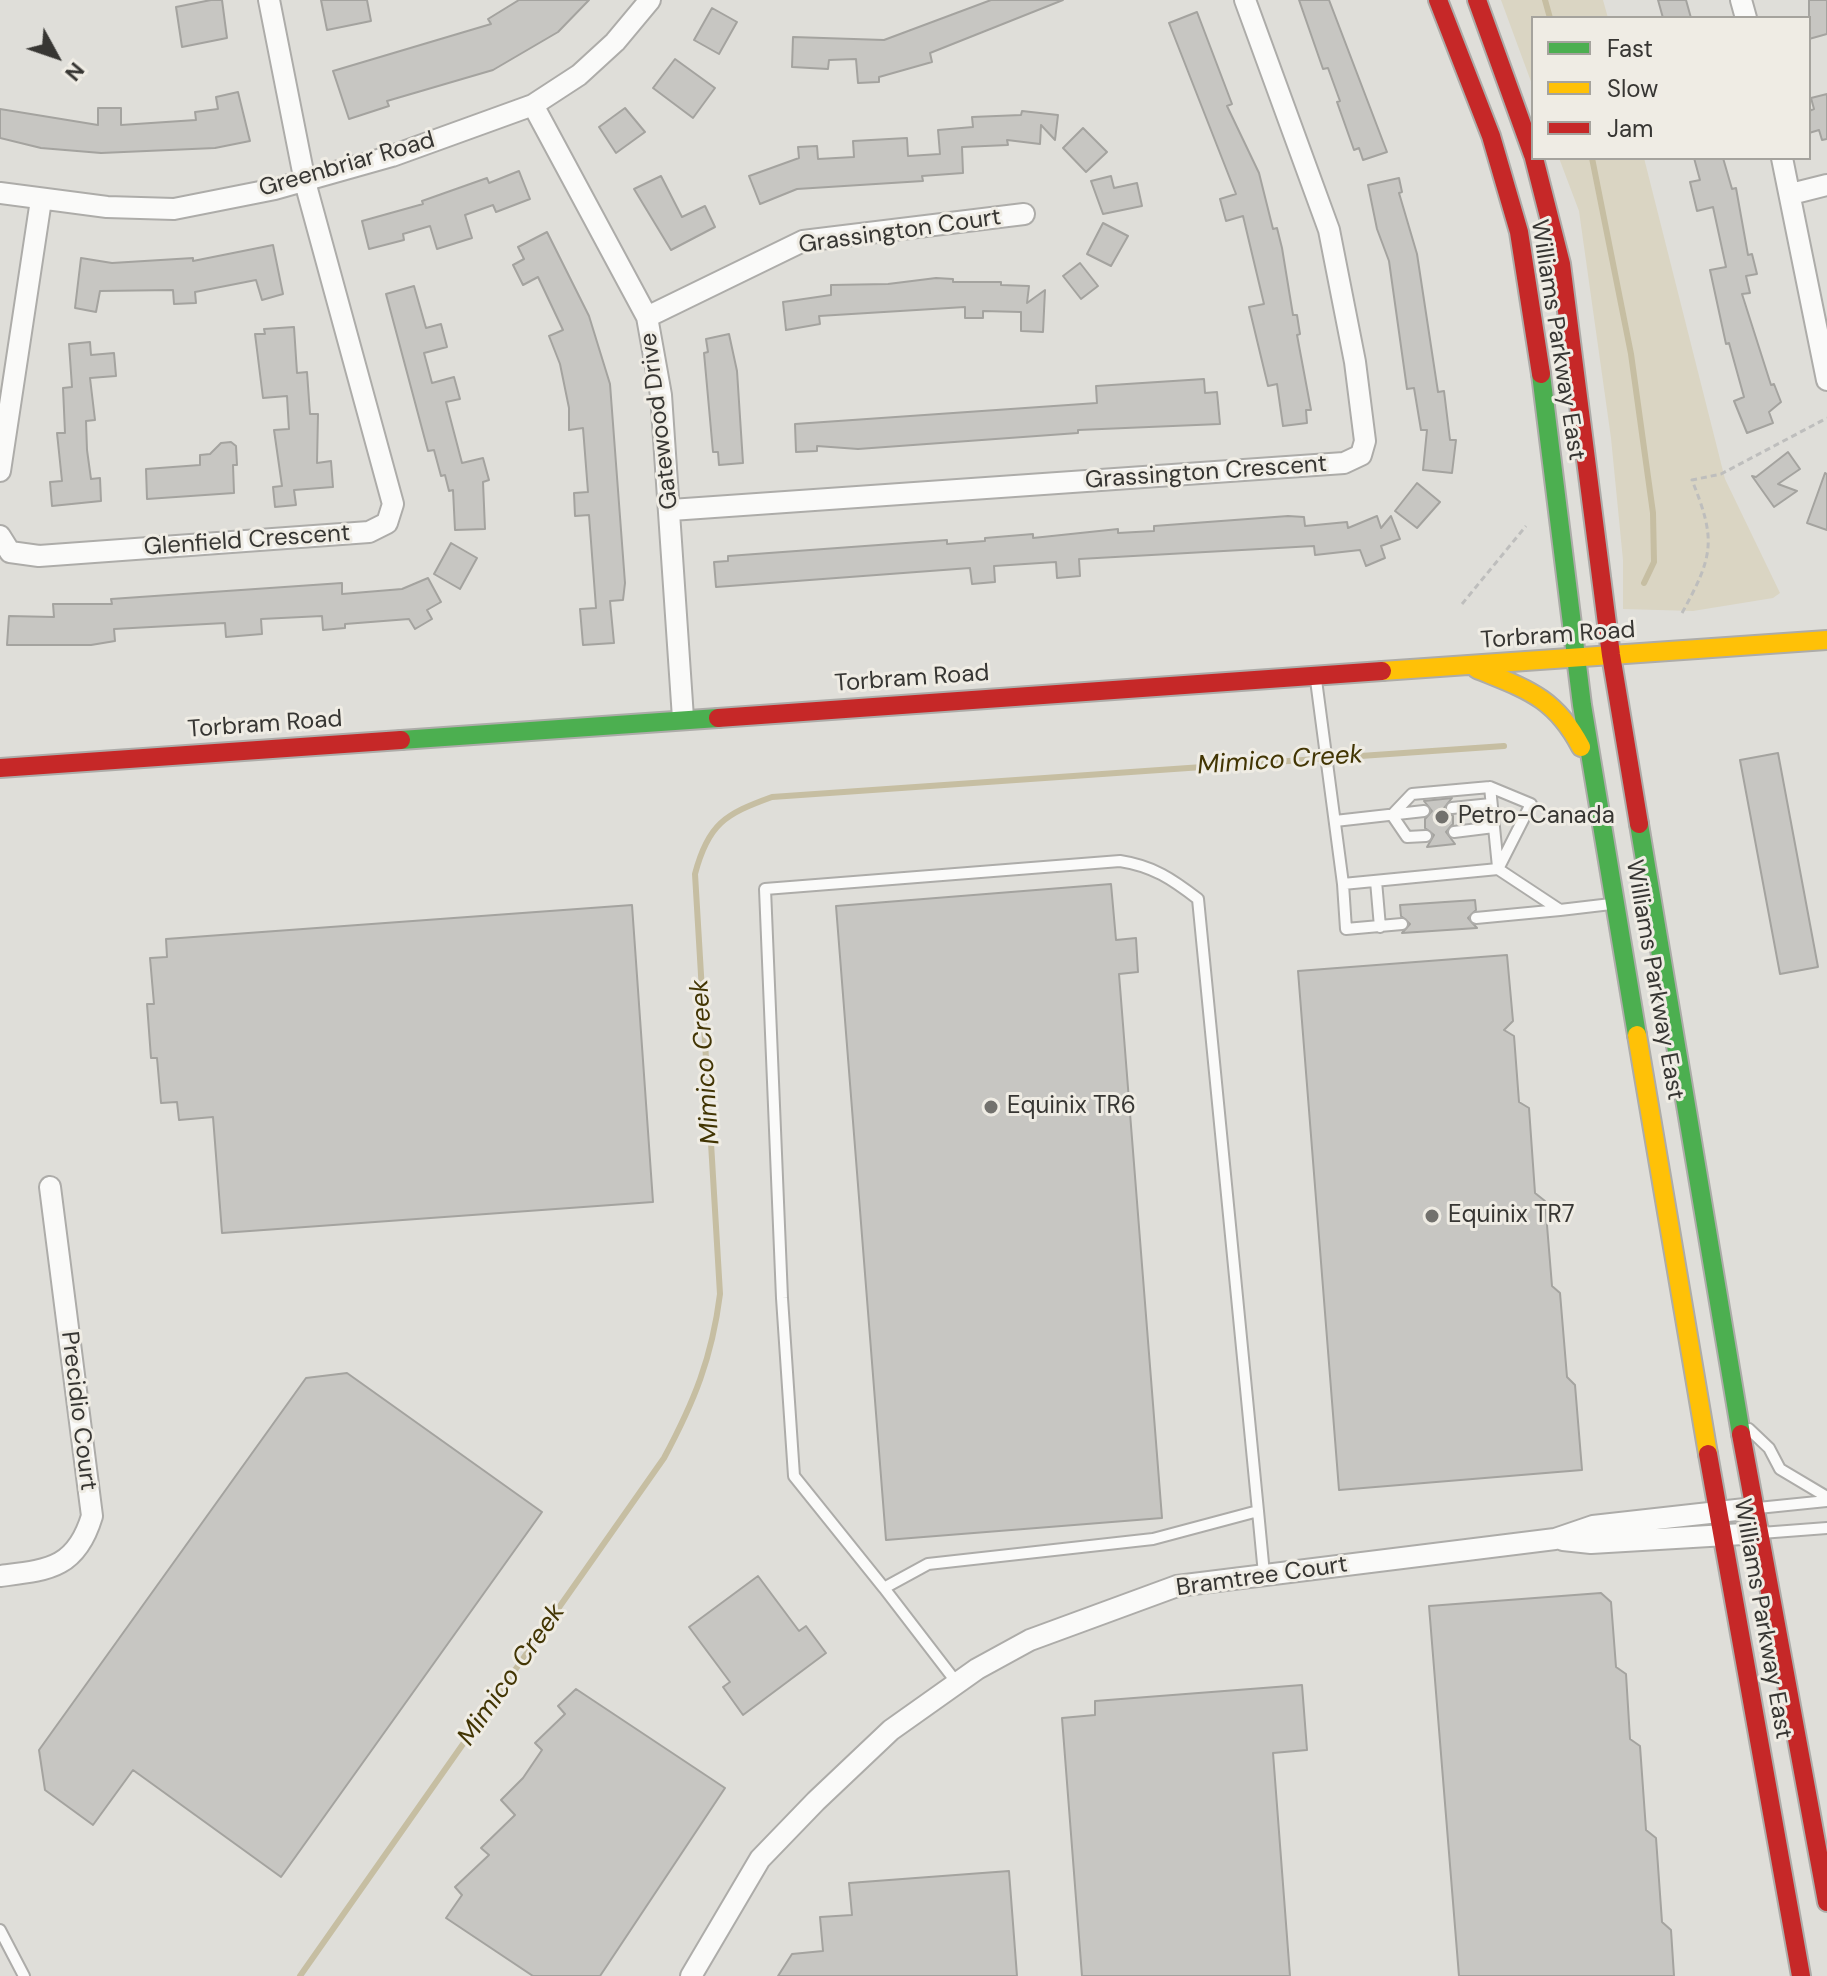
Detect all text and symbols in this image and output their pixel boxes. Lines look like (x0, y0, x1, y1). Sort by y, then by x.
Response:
north arrow (16, 16, 96, 96)
legend (1531, 16, 1811, 160)
text: Fast (1607, 33, 1653, 64)
text: N (59, 56, 91, 87)
text: Slow (1607, 73, 1658, 104)
text: Jam (1607, 113, 1653, 144)
street label: Greenbriar Road (256, 126, 438, 204)
street label: Grassington Court (797, 204, 1003, 260)
street label: Williams Parkway East (1524, 217, 1590, 463)
street label: Gatewood Drive (635, 331, 685, 511)
street label: Grassington Crescent (1084, 450, 1328, 496)
street label: Glenfield Crescent (143, 519, 351, 563)
street label: Torbram Road (1480, 616, 1636, 656)
street label: Torbram Road (834, 659, 990, 699)
street label: Torbram Road (187, 705, 343, 745)
water label: Mimico Creek (1196, 740, 1364, 782)
place label: Petro-Canada (1458, 803, 1615, 831)
marker: Petro-Canada (1433, 808, 1451, 826)
street label: Williams Parkway East (1619, 858, 1689, 1102)
water label: Mimico Creek (685, 978, 727, 1146)
place label: Equinix TR6 (1007, 1093, 1136, 1121)
marker: Equinix TR6 (982, 1098, 1000, 1116)
place label: Equinix TR7 (1448, 1202, 1574, 1230)
marker: Equinix TR7 (1423, 1207, 1441, 1225)
street label: Precidio Court (54, 1330, 102, 1492)
street label: Williams Parkway East (1727, 1497, 1797, 1741)
street label: Bramtree Court (1174, 1551, 1350, 1603)
water label: Mimico Creek (452, 1598, 572, 1752)

